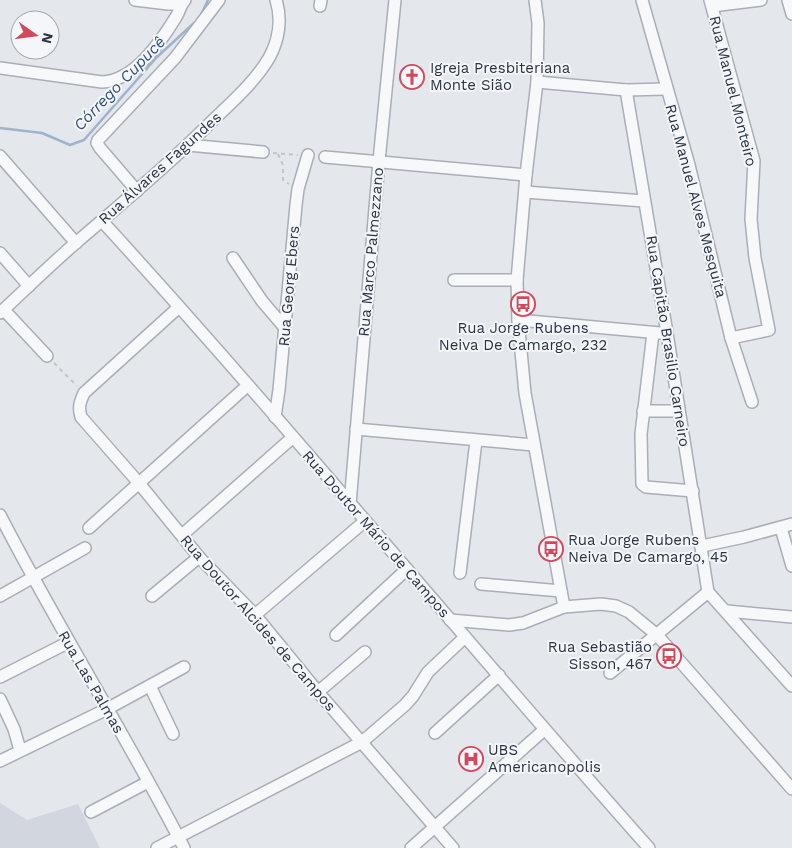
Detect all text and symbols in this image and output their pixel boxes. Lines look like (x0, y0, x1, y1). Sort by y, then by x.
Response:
north arrow (10, 10, 60, 60)
street label: Rua Manuel Monteiro (706, 14, 760, 168)
text: N (39, 31, 57, 45)
water label: Córrego Cupucê (70, 32, 169, 134)
place label: Igreja Presbiteriana Monte Sião (430, 59, 571, 94)
church icon: Igreja Presbiteriana Monte Sião (399, 64, 425, 90)
street label: Rua Manuel Alves Mesquita (661, 102, 731, 300)
street label: Rua Álvares Fagundes (95, 108, 225, 228)
street label: Rua Marco Palmezzano (355, 167, 387, 337)
street label: Rua Georg Ebers (275, 225, 303, 347)
street label: Rua Capitão Brasilio Carneiro (642, 234, 694, 448)
bus stop icon: Rua Jorge Rubens Neiva De Camargo, 232 (510, 291, 536, 317)
place label: Rua Jorge Rubens Neiva De Camargo, 232 (439, 319, 607, 354)
street label: Rua Doutor Mário de Campos (298, 447, 454, 621)
street label: Rua Doutor Alcides de Campos (177, 531, 339, 715)
place label: Rua Jorge Rubens Neiva De Camargo, 45 (568, 531, 728, 566)
bus stop icon: Rua Jorge Rubens Neiva De Camargo, 45 (538, 536, 564, 562)
street label: Rua Las Palmas (54, 627, 128, 737)
place label: Rua Sebastião Sisson, 467 (548, 638, 652, 673)
bus stop icon: Rua Sebastião Sisson, 467 (656, 643, 682, 669)
place label: UBS Americanopolis (488, 741, 601, 776)
hospital icon: UBS Americanopolis (458, 746, 484, 772)

